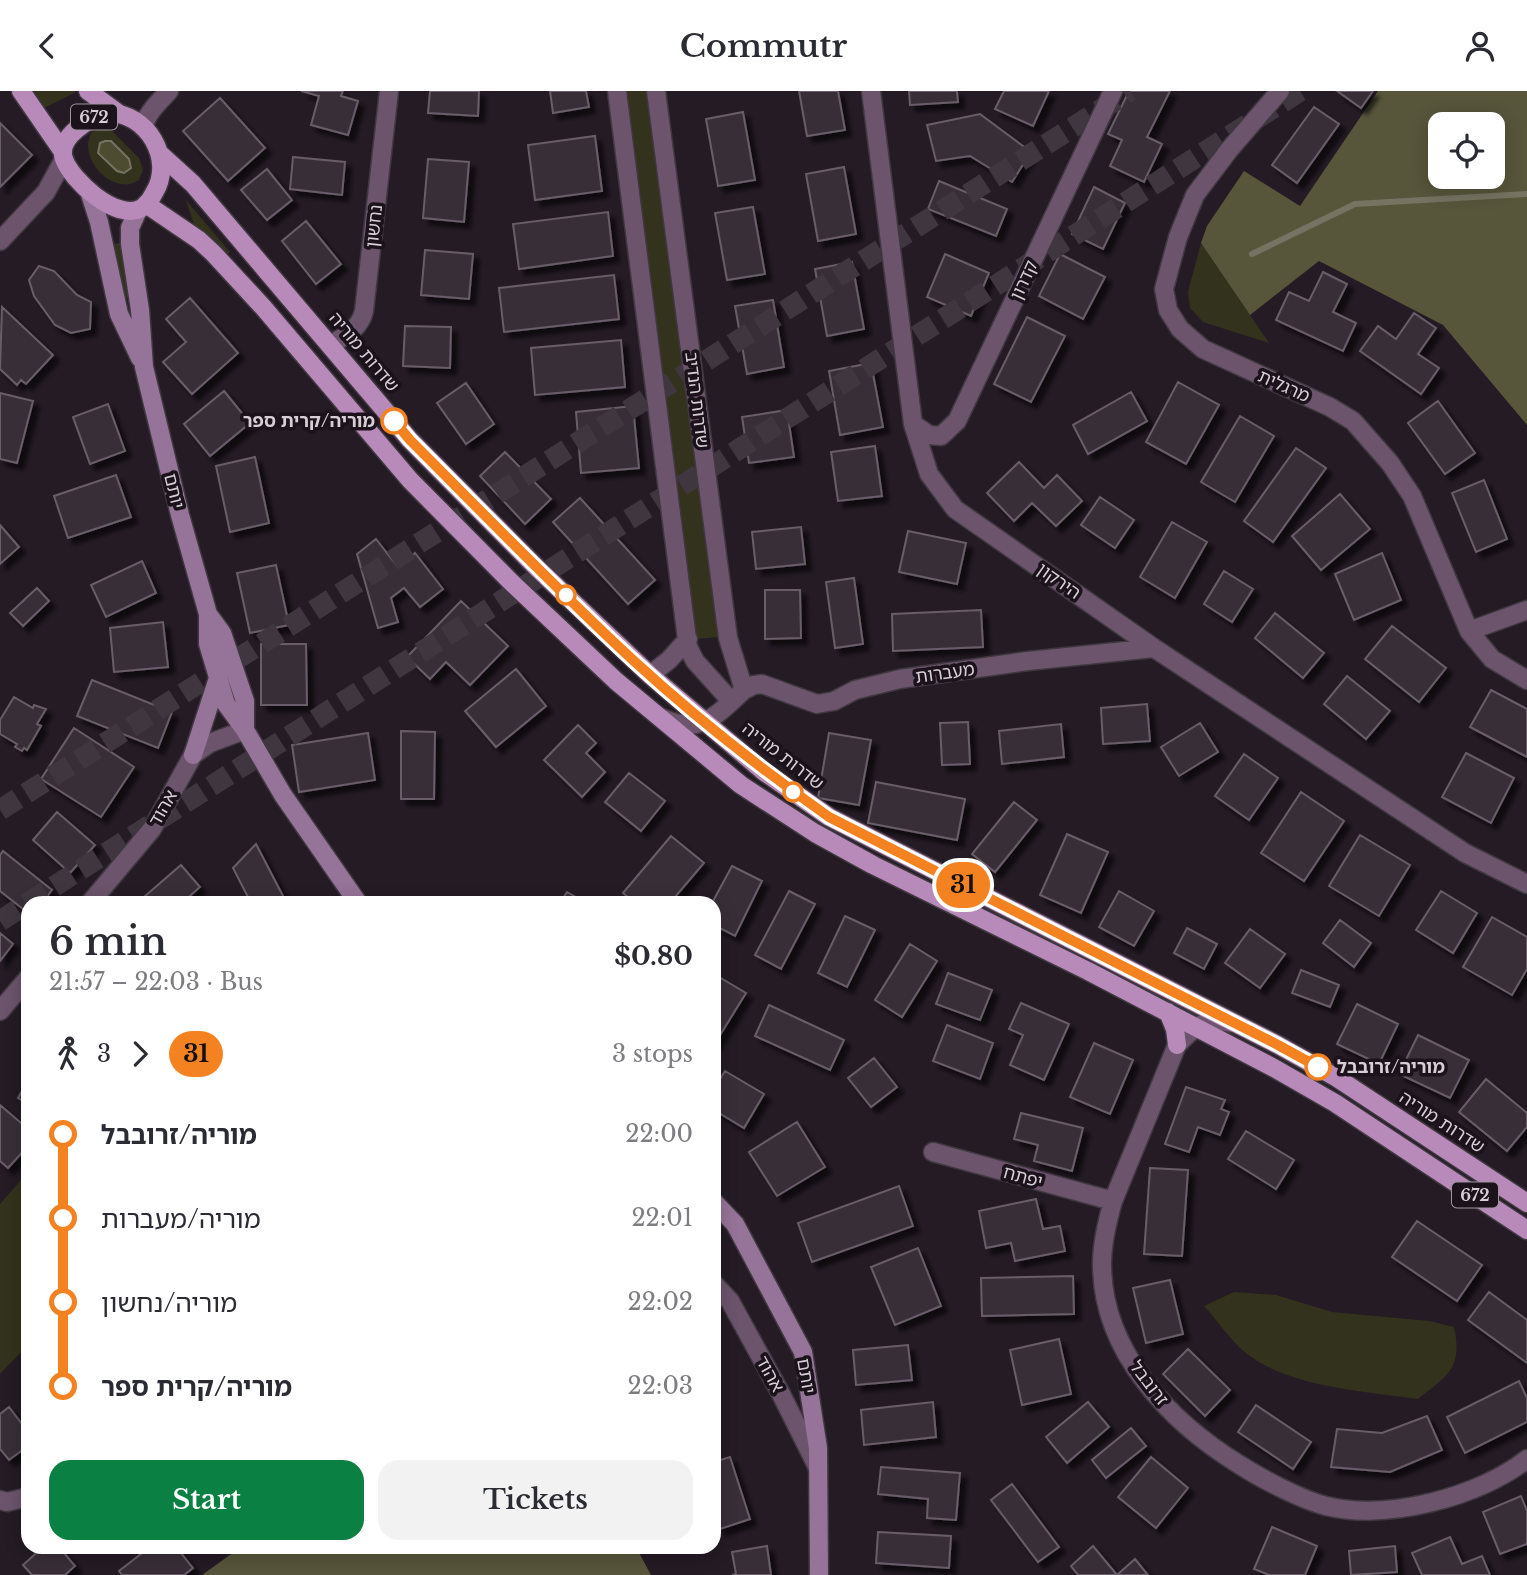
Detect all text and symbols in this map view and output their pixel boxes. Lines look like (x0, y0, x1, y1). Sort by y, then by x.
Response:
text: Commutr (680, 26, 847, 66)
icon: back (28, 27, 66, 65)
icon: person (1461, 27, 1499, 65)
road number: 672 (71, 105, 117, 129)
map controls (1428, 112, 1505, 189)
button: locate (1428, 112, 1505, 189)
street label: נחשון (361, 203, 387, 249)
street label: קדרון (1005, 257, 1043, 303)
street label: שדרות מוריה (324, 308, 404, 396)
street label: שדרות הנדיב (680, 351, 714, 449)
street label: מרגלית (1255, 365, 1313, 407)
marker: מוריה/קרית ספר (381, 408, 407, 434)
place label: מוריה/קרית ספר (243, 410, 375, 432)
street label: יותם (159, 471, 189, 511)
street label: הירקון (1033, 558, 1085, 604)
unlabelled marker (556, 585, 576, 605)
street label: מעברות (914, 658, 976, 688)
street label: שדרות מוריה (738, 717, 828, 795)
unlabelled marker (783, 782, 803, 802)
street label: אהוד (144, 786, 182, 830)
line badge: 31 (932, 862, 995, 908)
text: 31 (950, 870, 976, 899)
text: 6 min (49, 918, 167, 965)
text: $0.80 (614, 940, 693, 972)
text: 21:57 – 22:03 · Bus (49, 968, 263, 996)
icon: walk (49, 1035, 87, 1073)
icon: forward (121, 1035, 159, 1073)
text: 31 (183, 1039, 209, 1068)
text: 3 (97, 1040, 111, 1068)
text: 3 stops (612, 1040, 693, 1068)
marker: מוריה/זרובבל (1305, 1054, 1331, 1080)
place label: מוריה/זרובבל (1337, 1056, 1445, 1078)
street label: שדרות מוריה (1395, 1086, 1489, 1158)
text: מוריה/זרובבל (101, 1119, 257, 1151)
text: 22:00 (625, 1120, 693, 1148)
street label: יפתח (1001, 1161, 1045, 1193)
road number: 672 (1452, 1183, 1498, 1207)
text: מוריה/מעברות (101, 1203, 261, 1235)
text: 22:01 (631, 1204, 693, 1232)
text: מוריה/נחשון (101, 1287, 237, 1319)
text: 22:02 (628, 1288, 693, 1316)
street label: אהוד (751, 1352, 789, 1396)
street label: זרובבל (1125, 1356, 1173, 1410)
street label: יותם (792, 1357, 820, 1395)
text: מוריה/קרית ספר (101, 1371, 292, 1403)
text: 22:03 (628, 1372, 693, 1400)
button: Start (49, 1460, 364, 1540)
button: Tickets (378, 1460, 693, 1540)

